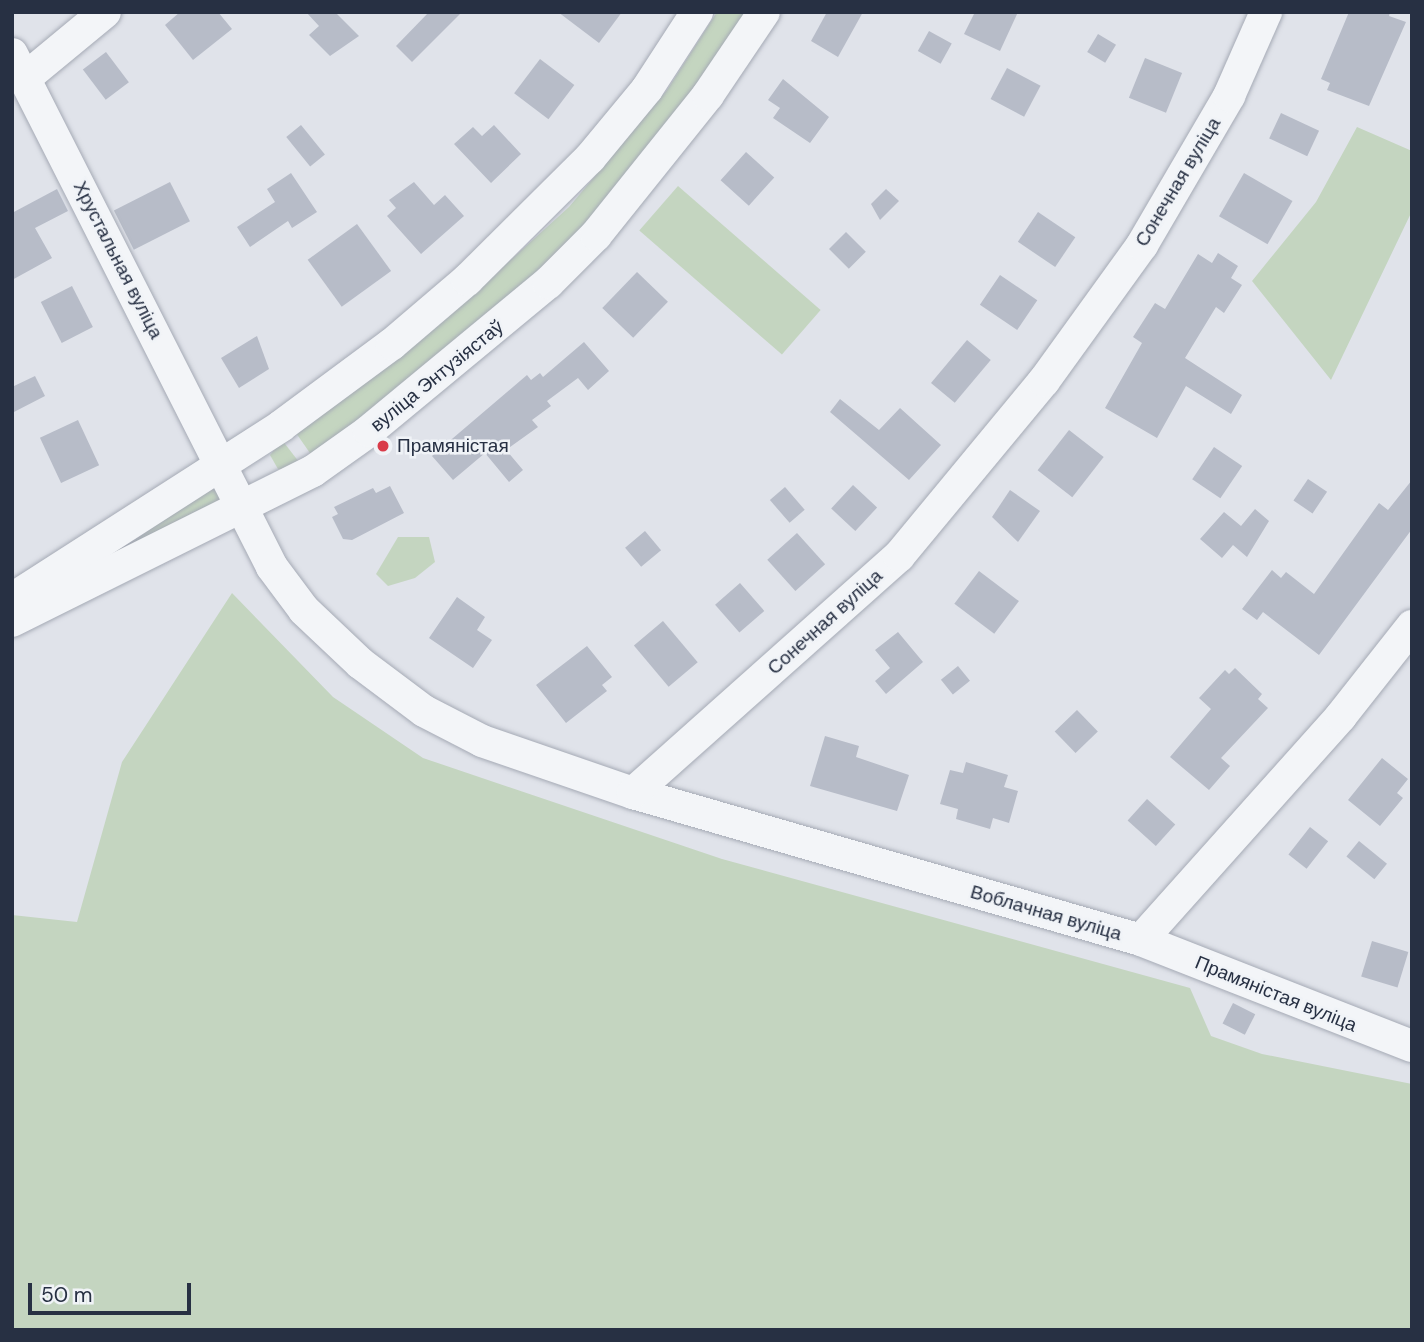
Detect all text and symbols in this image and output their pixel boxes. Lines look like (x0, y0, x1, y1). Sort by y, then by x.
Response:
street label: Сонечная вуліца (1130, 113, 1226, 251)
street label: Хрустальная вуліца (68, 177, 168, 343)
street label: вуліца Энтузіястаў (366, 315, 508, 437)
place label: Прамяністая (397, 435, 509, 457)
marker: Прамяністая (375, 438, 391, 454)
street label: Сонечная вуліца (763, 565, 887, 679)
street label: Воблачная вуліца (968, 880, 1124, 946)
street label: Прамяністая вуліца (1192, 951, 1360, 1037)
scale bar (32, 1268, 194, 1312)
text: 50 m (41, 1281, 92, 1309)

